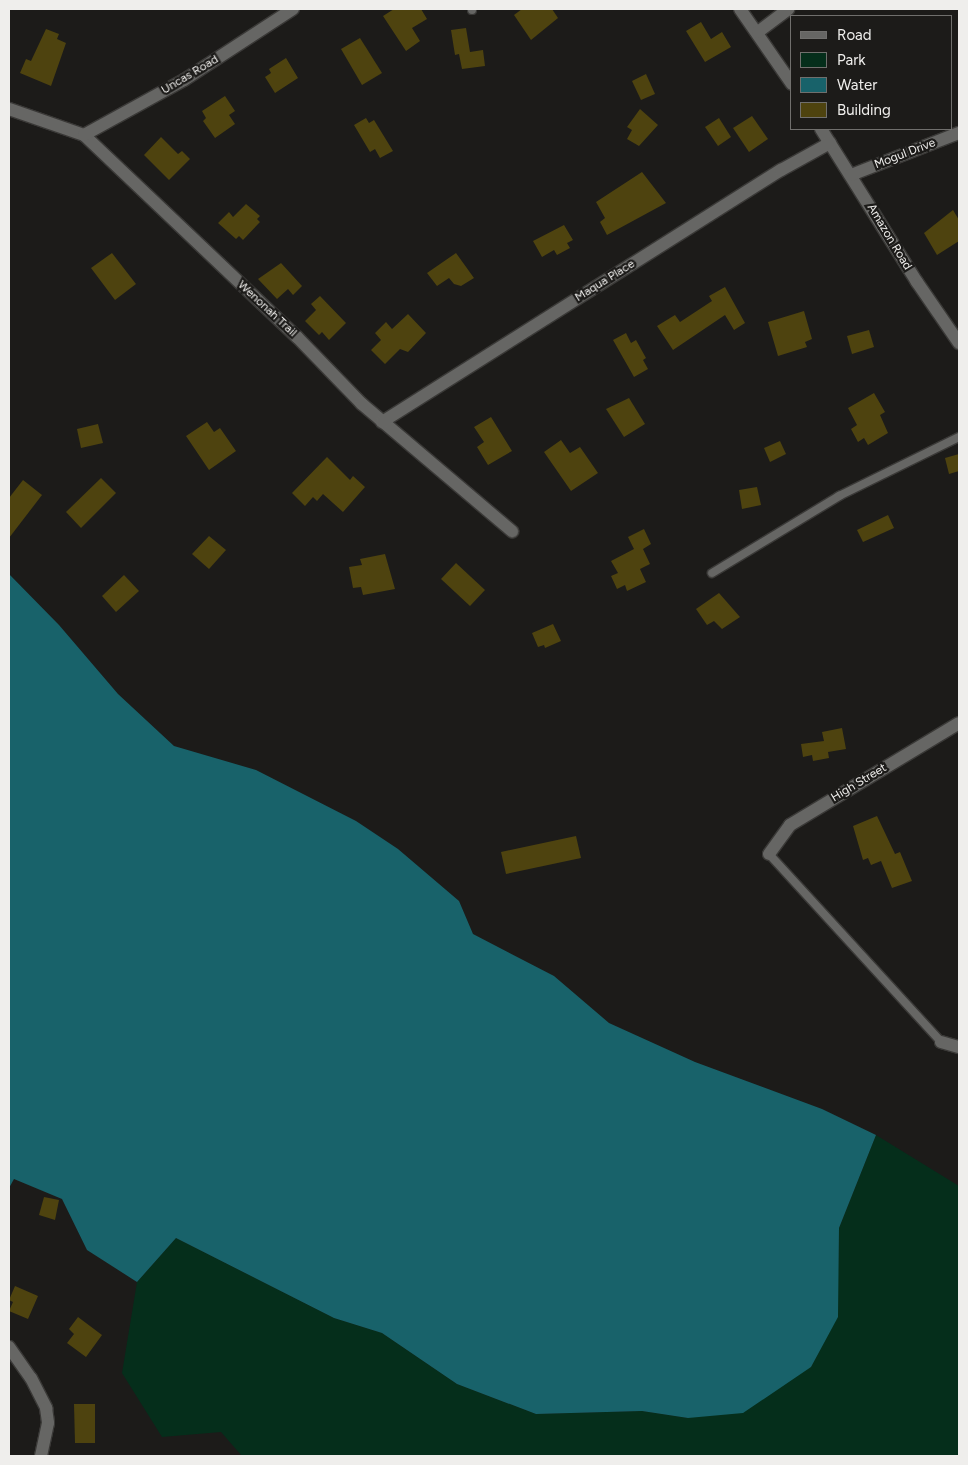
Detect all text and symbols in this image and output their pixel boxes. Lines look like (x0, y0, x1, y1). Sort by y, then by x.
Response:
legend (790, 15, 953, 130)
text: Road (837, 26, 872, 44)
text: Park (837, 51, 866, 69)
street label: Uncas Road (159, 52, 221, 98)
text: Water (837, 76, 877, 94)
text: Building (837, 101, 891, 119)
street label: Mogul Drive (872, 136, 938, 172)
street label: Amazon Road (864, 201, 914, 273)
street label: Maqua Place (572, 257, 638, 305)
street label: Wenonah Trail (235, 278, 299, 340)
street label: High Street (829, 761, 889, 805)

